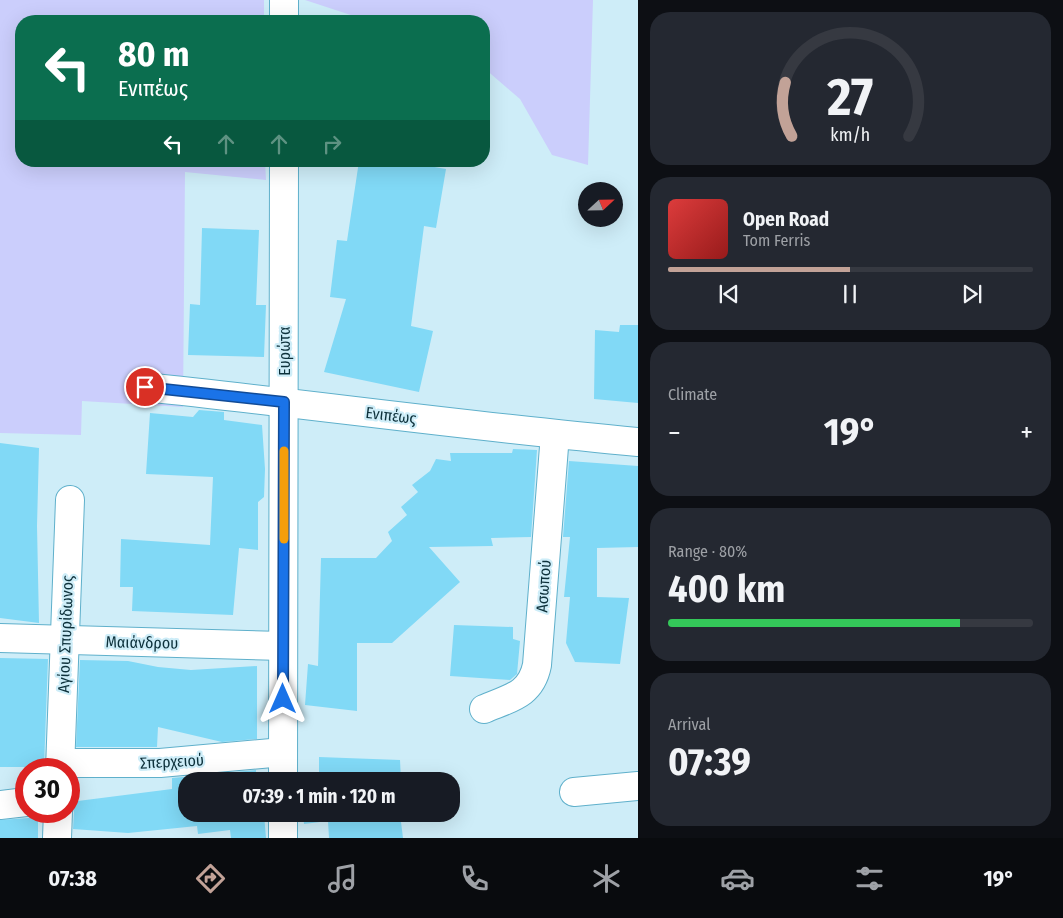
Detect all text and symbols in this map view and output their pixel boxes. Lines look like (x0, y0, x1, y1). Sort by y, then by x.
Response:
text: 80 m (118, 33, 190, 75)
icon: left (35, 35, 100, 100)
text: 27 (827, 66, 873, 129)
text: Ενιπέως (118, 75, 188, 102)
text: km/h (831, 124, 870, 146)
icon: left (159, 130, 187, 158)
icon: ahead (212, 130, 240, 158)
icon: ahead (265, 130, 293, 158)
icon: right (318, 130, 346, 158)
north arrow (578, 182, 622, 228)
map controls (578, 182, 623, 227)
text: Open Road (743, 208, 829, 231)
text: Tom Ferris (743, 231, 810, 250)
icon: previous (715, 280, 743, 308)
icon: pause (836, 280, 864, 308)
icon: next (958, 280, 986, 308)
street label: Ευρώτα (275, 326, 294, 376)
pin (124, 366, 166, 408)
icon: arrive (131, 373, 159, 401)
text: Climate (668, 385, 717, 404)
street label: Ενιπέως (364, 403, 418, 428)
text: 19° (824, 409, 877, 455)
text: − (668, 416, 681, 449)
text: + (1020, 416, 1033, 449)
text: Range · 80% (668, 542, 747, 561)
street label: Ασωπού (532, 559, 555, 613)
text: 400 km (668, 566, 785, 612)
street label: Αγίου Σπυρίδωνος (54, 575, 77, 693)
street label: Μαιάνδρου (105, 632, 179, 653)
position arrow (256, 672, 308, 724)
text: Arrival (668, 715, 710, 734)
text: 07:39 (668, 739, 751, 785)
street label: Σπερχειού (140, 750, 205, 773)
speed limit sign: 30 (15, 758, 80, 823)
text: 07:39 · 1 min · 120 m (243, 785, 395, 808)
icon: directions (193, 861, 228, 896)
icon: music (325, 861, 360, 896)
icon: phone (457, 861, 492, 896)
icon: climate (589, 861, 624, 896)
icon: car (720, 861, 755, 896)
icon: filters (852, 861, 887, 896)
text: 07:38 (48, 865, 97, 892)
text: 19° (984, 865, 1015, 892)

